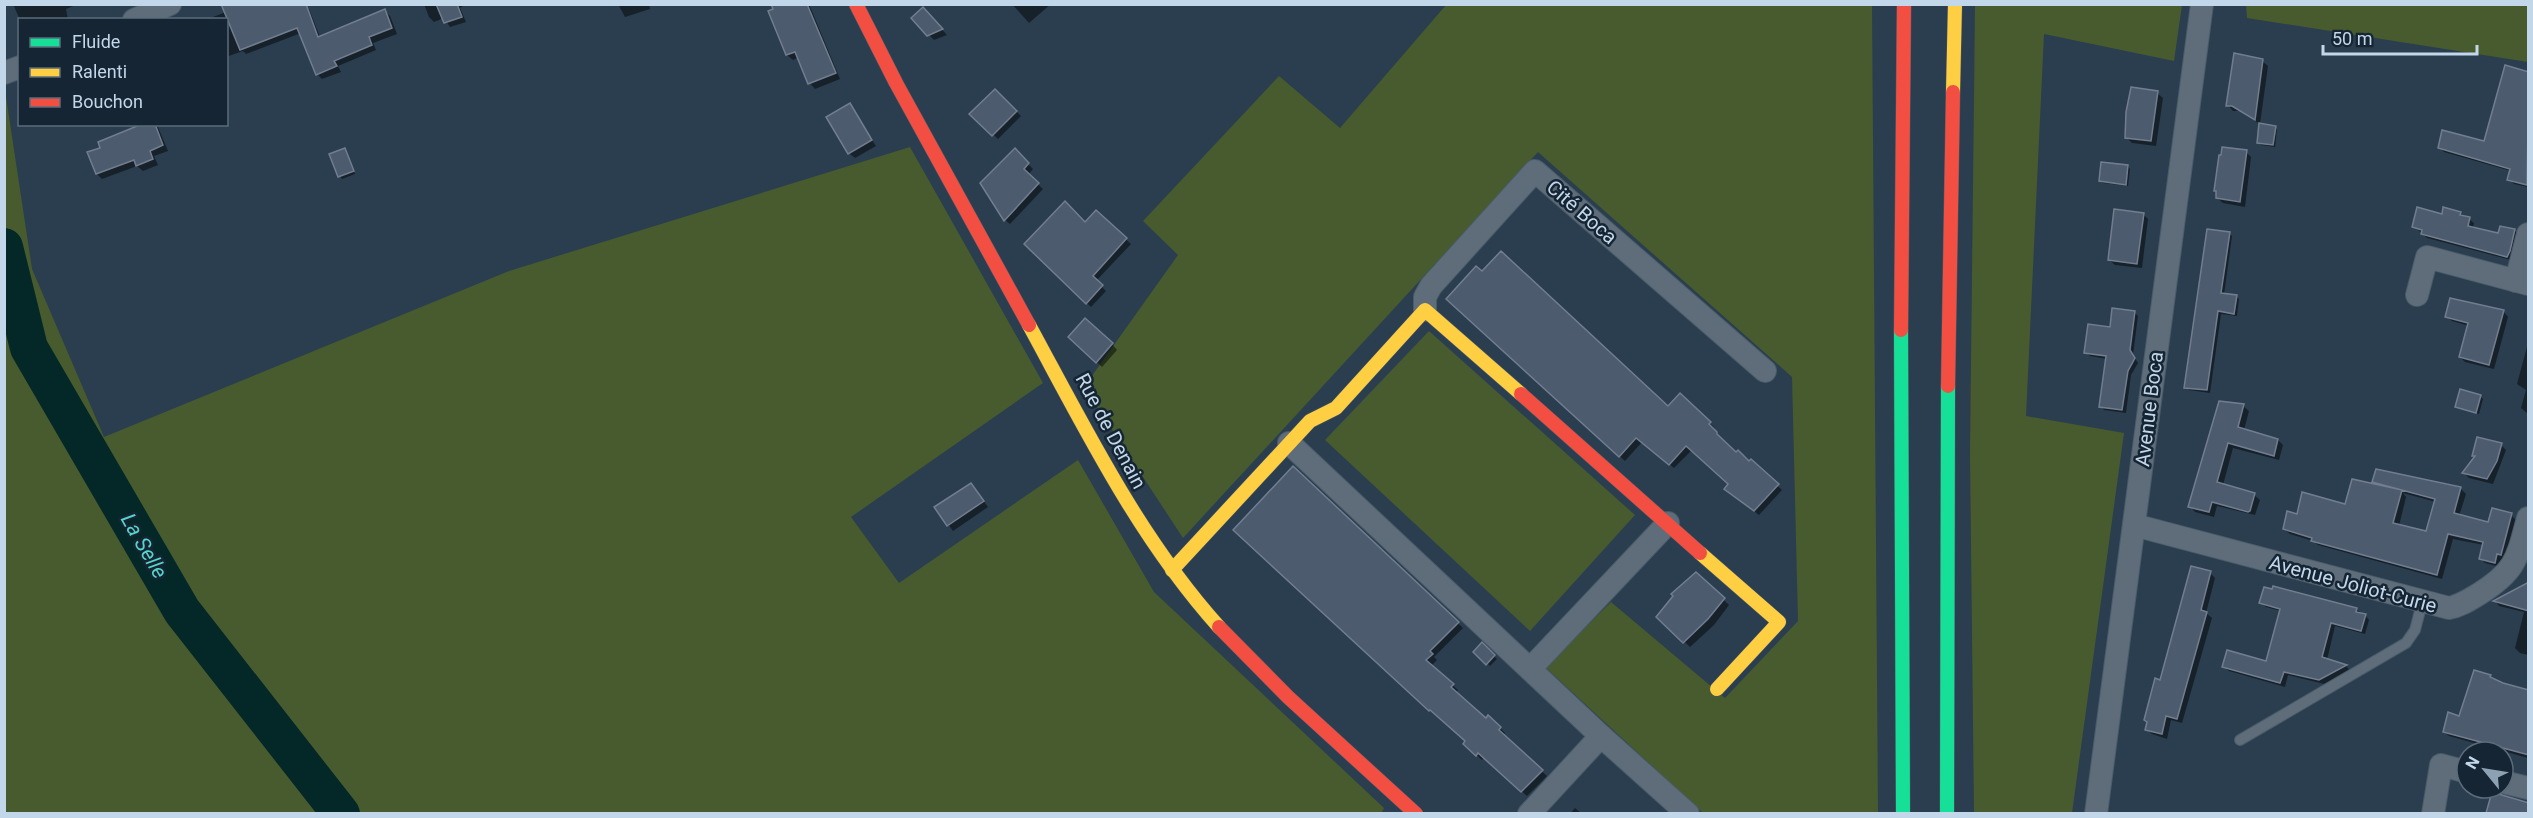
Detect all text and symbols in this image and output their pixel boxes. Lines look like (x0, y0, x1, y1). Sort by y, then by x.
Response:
legend (18, 18, 228, 126)
scale bar (2323, 18, 2478, 56)
text: 50 m (2332, 28, 2372, 49)
text: Fluide (72, 31, 120, 52)
text: Ralenti (72, 61, 127, 82)
text: Bouchon (72, 91, 143, 112)
street label: Cité Boca (1542, 175, 1622, 249)
street label: Avenue Boca (2130, 350, 2168, 468)
street label: Rue de Denain (1071, 369, 1151, 493)
water label: La Selle (116, 509, 172, 583)
street label: Avenue Joliot-Curie (2267, 550, 2439, 618)
north arrow (2455, 740, 2515, 800)
text: N (2461, 753, 2483, 772)

